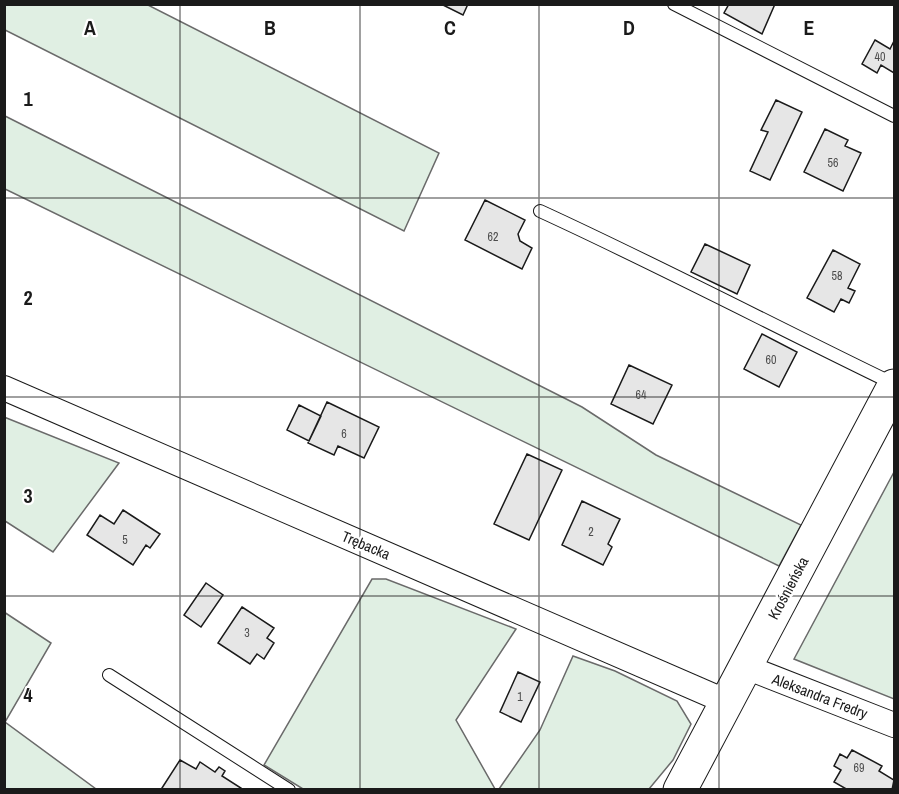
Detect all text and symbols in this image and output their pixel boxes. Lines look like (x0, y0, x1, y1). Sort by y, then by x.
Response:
text: A (84, 14, 96, 41)
text: B (264, 14, 276, 41)
text: C (444, 14, 456, 41)
text: D (623, 14, 635, 41)
text: E (804, 14, 815, 41)
house number: 40 (875, 49, 885, 65)
text: 1 (23, 85, 33, 112)
house number: 56 (828, 155, 838, 171)
house number: 62 (488, 229, 498, 245)
house number: 58 (832, 268, 842, 284)
text: 2 (23, 284, 33, 311)
house number: 60 (766, 352, 776, 368)
house number: 64 (636, 387, 647, 403)
house number: 6 (341, 426, 347, 442)
text: 3 (23, 482, 33, 509)
house number: 2 (588, 524, 594, 540)
street label: Trębacka (339, 525, 394, 565)
house number: 5 (122, 532, 128, 548)
street label: Krośnieńska (763, 553, 813, 623)
house number: 3 (244, 625, 250, 641)
street label: Aleksandra Fredry (768, 668, 871, 724)
text: 4 (23, 681, 33, 708)
house number: 1 (517, 689, 523, 705)
house number: 69 (854, 760, 864, 776)

